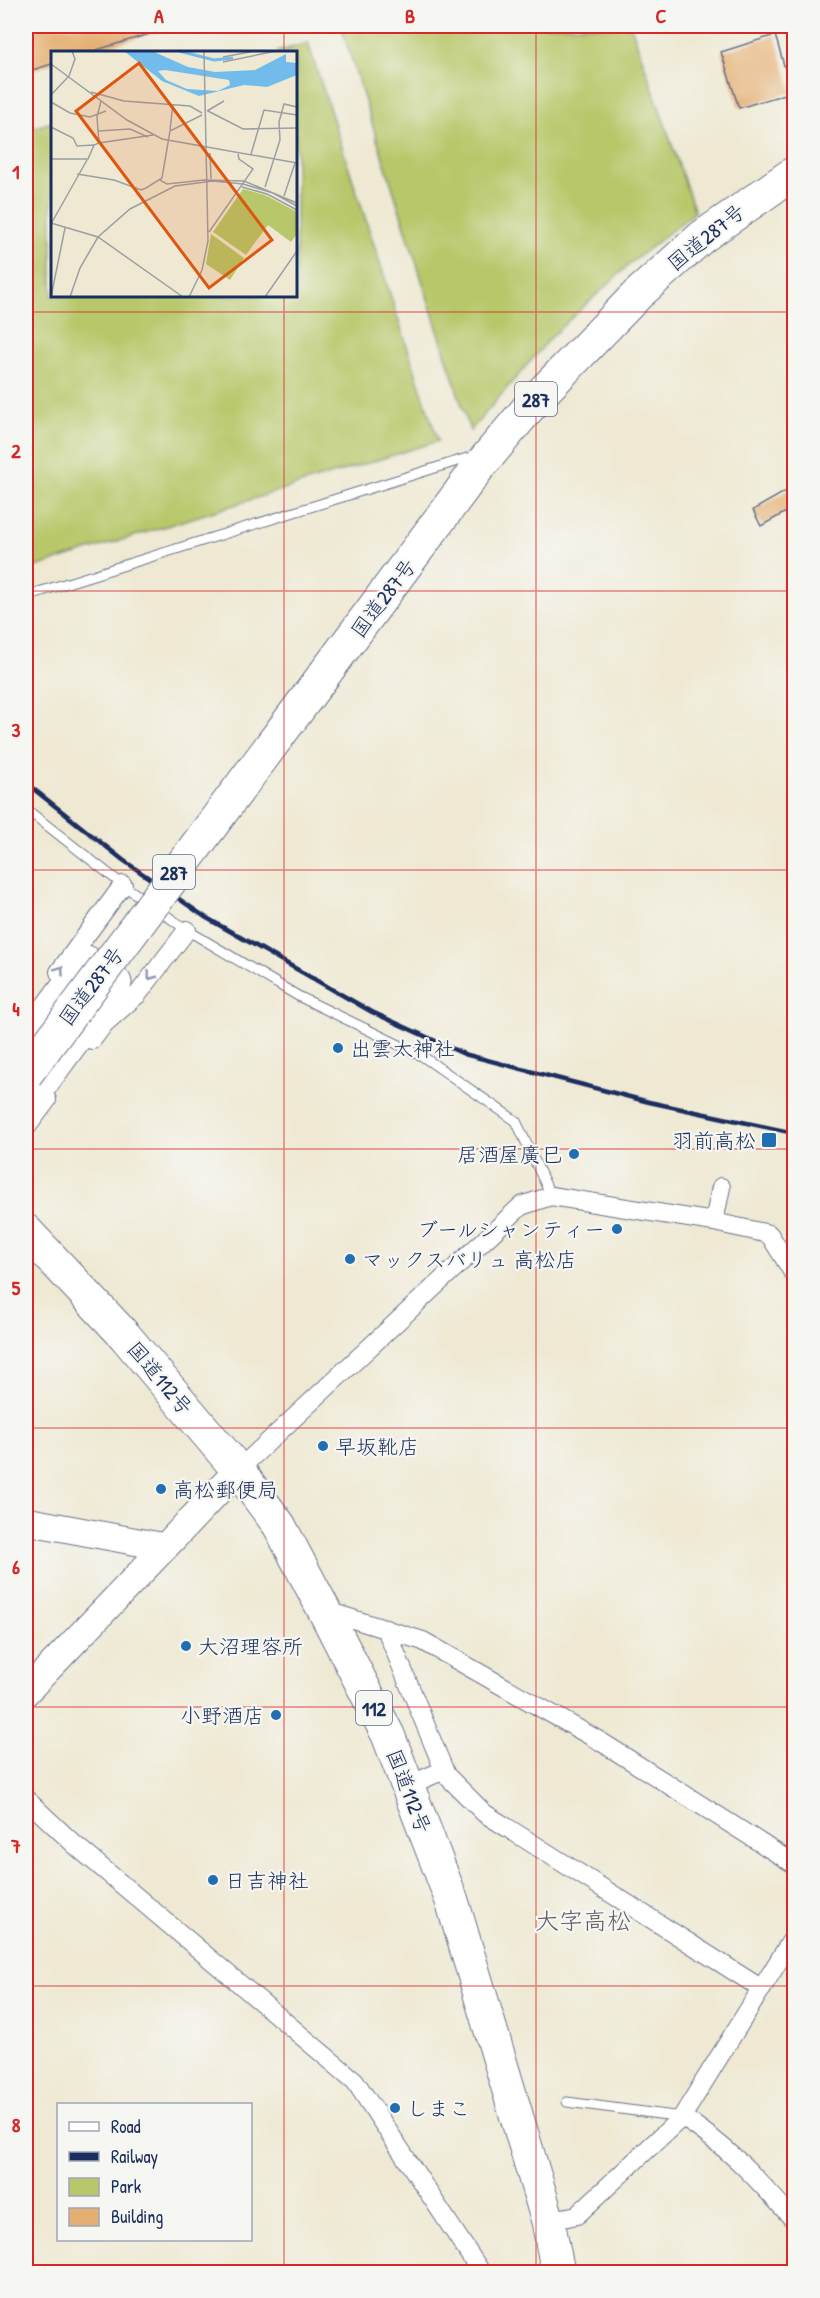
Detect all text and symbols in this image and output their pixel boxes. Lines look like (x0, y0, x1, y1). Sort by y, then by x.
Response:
text: A (154, 2, 164, 29)
text: B (405, 2, 415, 29)
text: C (656, 2, 667, 29)
inset map (51, 51, 297, 297)
text: 1 (12, 158, 20, 185)
street label: 国道287号 (661, 197, 751, 277)
road number: 287 (515, 382, 557, 416)
text: 2 (11, 437, 21, 464)
street label: 国道287号 (344, 552, 422, 644)
text: 3 (12, 716, 21, 743)
road number: 287 (153, 855, 195, 889)
street label: 国道287号 (52, 940, 130, 1032)
one-way arrow (53, 965, 64, 976)
one-way arrow (148, 970, 159, 981)
text: 4 (12, 995, 20, 1022)
place label: 出雲太神社 (350, 1034, 455, 1063)
marker: 出雲太神社 (331, 1041, 345, 1055)
place label: 羽前高松 (672, 1126, 756, 1155)
marker: 羽前高松 (760, 1131, 778, 1149)
place label: 居酒屋廣巳 (457, 1140, 562, 1169)
marker: 居酒屋廣巳 (567, 1147, 581, 1161)
place label: ブールシャンティー (417, 1215, 605, 1244)
marker: ブールシャンティー (610, 1222, 624, 1236)
place label: マックスバリュ 高松店 (362, 1245, 576, 1274)
marker: マックスバリュ 高松店 (343, 1252, 357, 1266)
text: 5 (12, 1274, 21, 1301)
street label: 国道112号 (121, 1335, 199, 1421)
place label: 早坂靴店 (335, 1432, 419, 1461)
marker: 早坂靴店 (316, 1439, 330, 1453)
place label: 高松郵便局 (173, 1475, 278, 1504)
marker: 高松郵便局 (154, 1482, 168, 1496)
text: 6 (12, 1553, 20, 1580)
place label: 大沼理容所 (198, 1632, 303, 1661)
marker: 大沼理容所 (179, 1639, 193, 1653)
road number: 112 (356, 1691, 392, 1725)
place label: 小野酒店 (180, 1701, 264, 1730)
marker: 小野酒店 (269, 1708, 283, 1722)
street label: 国道112号 (380, 1745, 438, 1837)
text: 7 (10, 1832, 21, 1859)
place label: 日吉神社 (225, 1866, 309, 1895)
marker: 日吉神社 (206, 1873, 220, 1887)
district label: 大字高松 (535, 1904, 631, 1936)
place label: しまこ (407, 2094, 470, 2123)
marker: しまこ (388, 2101, 402, 2115)
legend (57, 2103, 252, 2241)
text: 8 (12, 2111, 21, 2138)
text: Road (111, 2114, 141, 2139)
text: Railway (111, 2144, 158, 2169)
text: Park (111, 2174, 142, 2199)
text: Building (111, 2204, 163, 2229)

